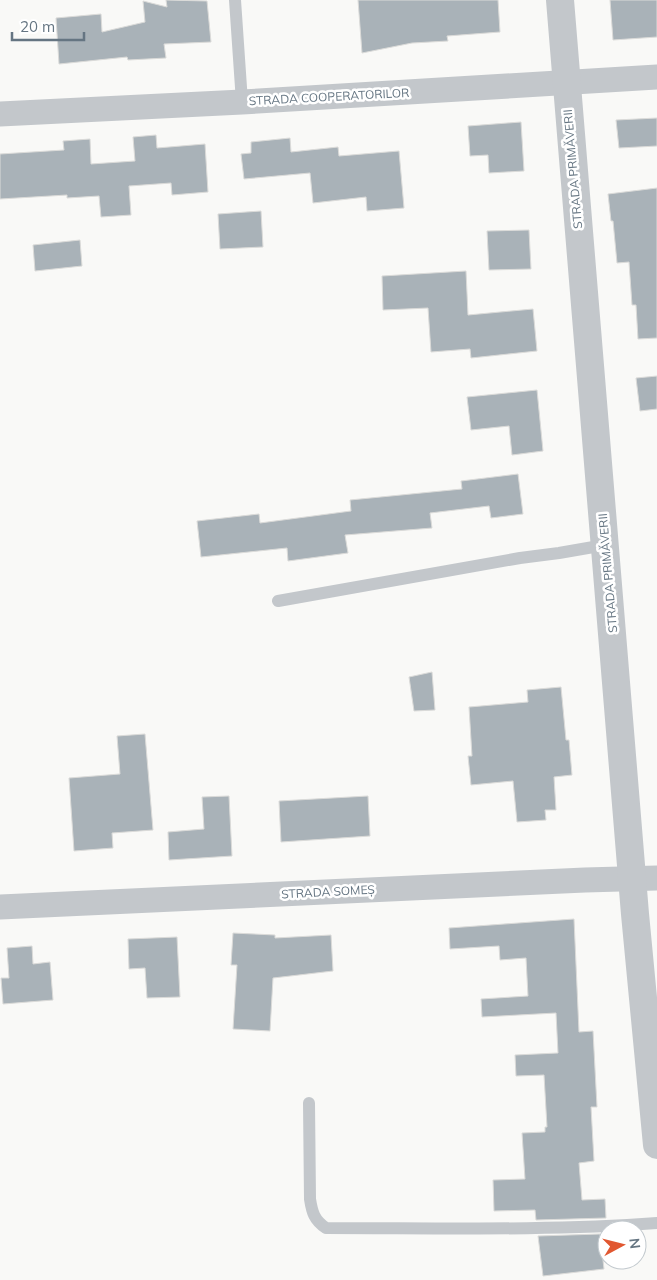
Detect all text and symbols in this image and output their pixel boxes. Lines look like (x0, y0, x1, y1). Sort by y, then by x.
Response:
scale bar (12, 10, 85, 42)
text: 20 m (20, 17, 55, 36)
street label: STRADA COOPERATORILOR (248, 85, 410, 108)
street label: STRADA PRIMĂVERII (560, 109, 585, 229)
street label: STRADA PRIMĂVERII (595, 513, 620, 633)
street label: STRADA SOMEȘ (281, 882, 375, 902)
north arrow (597, 1220, 647, 1270)
text: N (625, 1237, 644, 1250)

